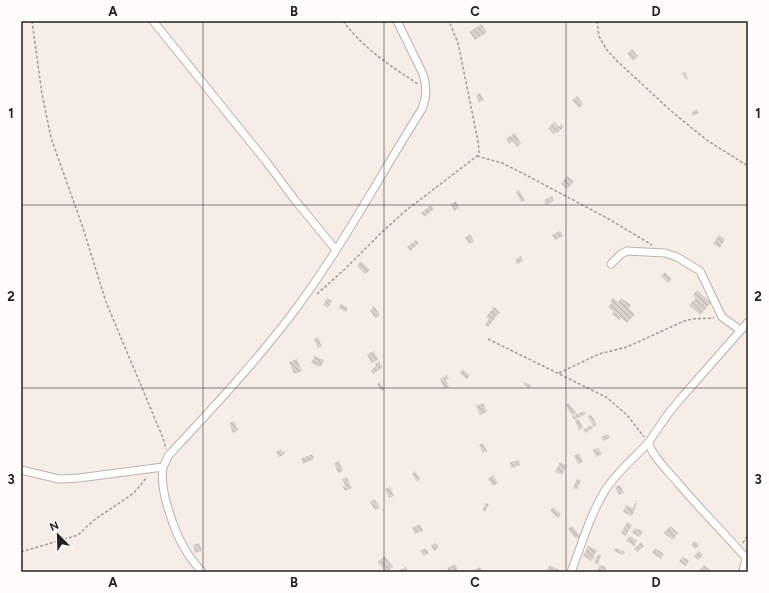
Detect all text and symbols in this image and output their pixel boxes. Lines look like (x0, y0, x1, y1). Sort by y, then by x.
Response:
text: A (108, 4, 118, 19)
text: B (290, 4, 298, 19)
text: C (470, 4, 480, 19)
text: D (651, 4, 661, 19)
text: 1 (8, 106, 14, 121)
text: 1 (755, 106, 761, 121)
text: 2 (7, 289, 15, 304)
text: 2 (754, 289, 762, 304)
text: 3 (7, 472, 15, 487)
text: 3 (754, 472, 762, 487)
north arrow (38, 515, 78, 555)
text: N (48, 519, 61, 534)
text: A (108, 575, 118, 590)
text: B (290, 575, 298, 590)
text: C (470, 575, 480, 590)
text: D (651, 575, 661, 590)

